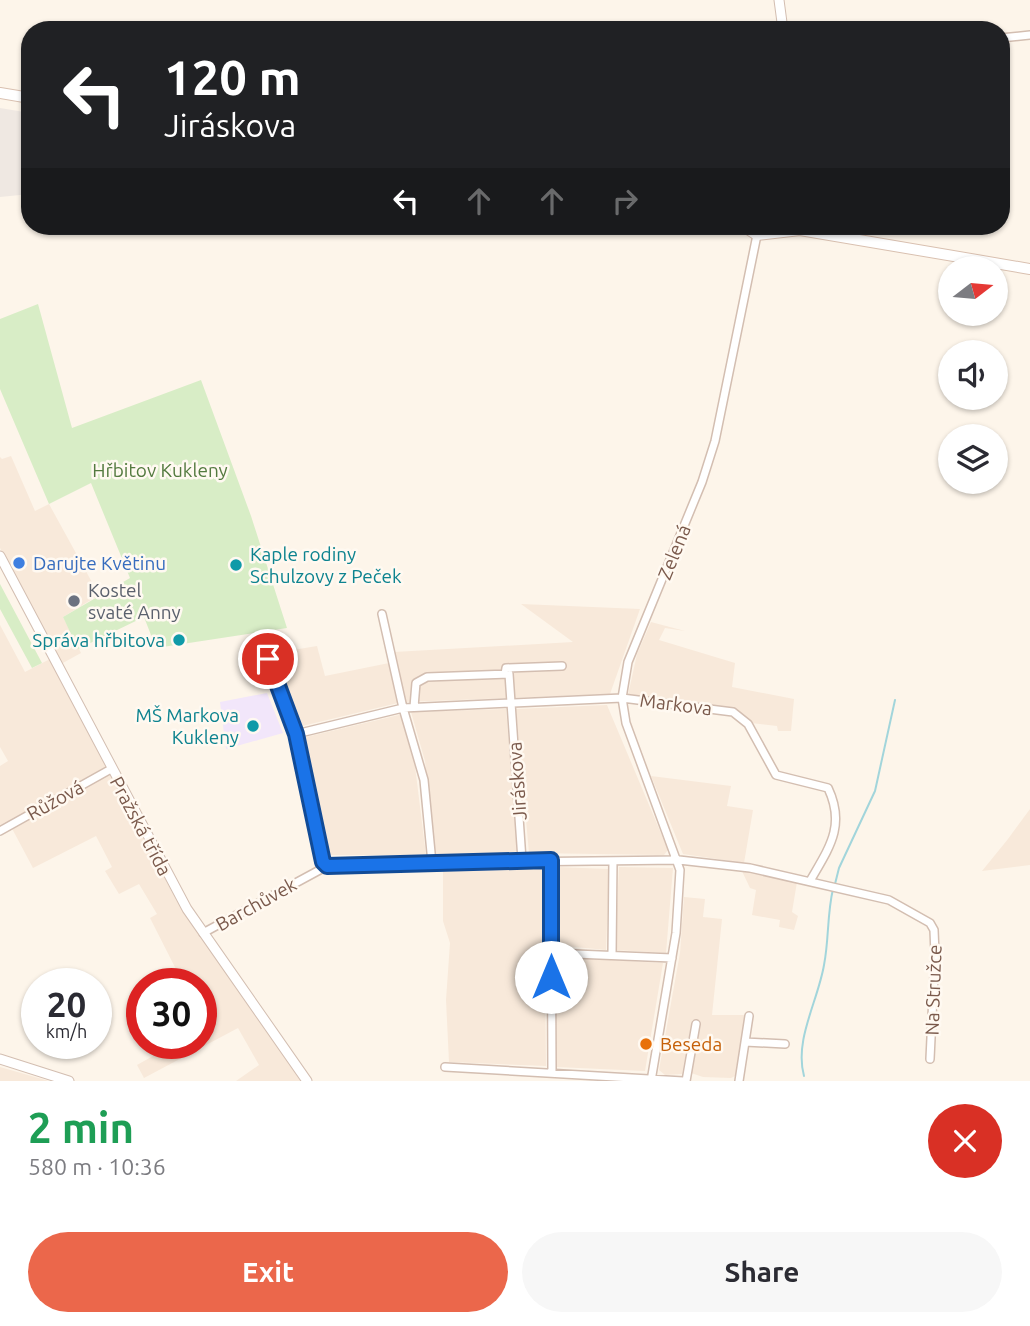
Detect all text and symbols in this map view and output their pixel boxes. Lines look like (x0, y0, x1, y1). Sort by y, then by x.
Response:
icon: left (49, 49, 140, 140)
text: 120 m (164, 49, 301, 104)
text: Jiráskova (164, 107, 296, 143)
icon: left (387, 182, 425, 220)
icon: ahead (460, 182, 498, 220)
icon: ahead (533, 182, 571, 220)
icon: right (606, 182, 644, 220)
north arrow (938, 256, 1008, 326)
map controls (938, 256, 1008, 494)
button: sound (938, 340, 1008, 410)
button: layers (938, 424, 1008, 494)
park label: Hřbitov Kukleny (92, 459, 228, 481)
street label: Zelená (653, 521, 695, 583)
place label: Kaple rodiny Schulzovy z Peček (250, 543, 402, 587)
place label: Darujte Květinu (33, 552, 166, 574)
marker: Darujte Květinu (11, 555, 27, 571)
marker: Kaple rodiny Schulzovy z Peček (228, 557, 244, 573)
place label: Kostel svaté Anny (88, 579, 181, 623)
marker: Kostel svaté Anny (66, 593, 82, 609)
place label: Správa hřbitova (32, 629, 165, 651)
pin (238, 629, 298, 689)
marker: Správa hřbitova (171, 632, 187, 648)
icon: arrive (249, 640, 287, 678)
street label: Markova (639, 689, 713, 719)
place label: MŠ Markova Kukleny (135, 704, 239, 748)
marker: MŠ Markova Kukleny (245, 718, 261, 734)
street label: Jiráskova (503, 741, 531, 821)
street label: Pražská třída (106, 773, 176, 879)
street label: Růžová (23, 776, 87, 824)
street label: Barchůvek (212, 873, 301, 935)
position arrow (514, 940, 588, 1014)
street label: Na Stružce (920, 944, 946, 1036)
speed limit sign: 30 (126, 968, 217, 1059)
text: 20 (47, 984, 86, 1024)
text: km/h (46, 1021, 87, 1041)
place label: Beseda (660, 1033, 722, 1055)
marker: Beseda (638, 1036, 654, 1052)
text: 2 min (28, 1104, 134, 1151)
button: close (928, 1104, 1002, 1178)
text: 580 m · 10:36 (28, 1154, 166, 1179)
button: Exit (28, 1232, 508, 1312)
button: Share (522, 1232, 1002, 1312)

